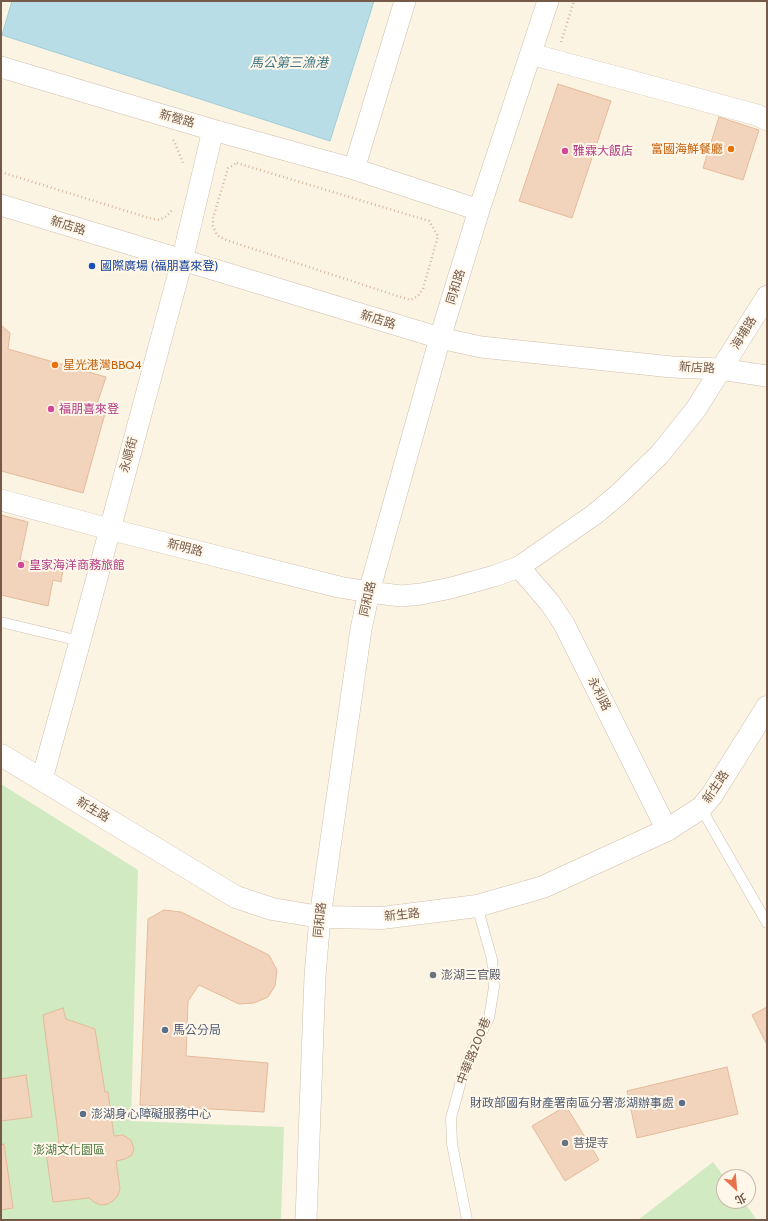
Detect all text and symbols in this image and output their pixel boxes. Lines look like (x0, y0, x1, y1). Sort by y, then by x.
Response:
water label: 馬公第三漁港 (250, 55, 328, 71)
street label: 新營路 (158, 107, 196, 131)
place label: 富國海鮮餐廳 (651, 142, 723, 156)
place label: 雅霖大飯店 (573, 144, 633, 158)
marker: 富國海鮮餐廳 (726, 144, 736, 154)
marker: 雅霖大飯店 (560, 146, 570, 156)
street label: 新店路 (49, 214, 87, 238)
place label: 國際廣場 (福朋喜來登) (100, 259, 218, 273)
marker: 國際廣場 (福朋喜來登) (87, 261, 97, 271)
street label: 同和路 (444, 268, 468, 306)
street label: 新店路 (359, 308, 397, 332)
street label: 海埔路 (728, 314, 760, 352)
place label: 星光港灣BBQ4 (63, 358, 142, 372)
marker: 星光港灣BBQ4 (50, 360, 60, 370)
street label: 新店路 (679, 360, 715, 376)
place label: 福朋喜來登 (59, 402, 119, 416)
marker: 福朋喜來登 (46, 404, 56, 414)
street label: 永順街 (117, 436, 141, 474)
street label: 新明路 (166, 537, 204, 559)
place label: 皇家海洋商務旅館 (29, 558, 125, 572)
marker: 皇家海洋商務旅館 (16, 560, 26, 570)
street label: 同和路 (357, 580, 379, 618)
street label: 永利路 (584, 675, 614, 713)
street label: 新生路 (700, 768, 732, 806)
street label: 新生路 (74, 795, 112, 825)
street label: 同和路 (311, 901, 329, 939)
street label: 新生路 (383, 906, 421, 924)
place label: 澎湖三官殿 (441, 968, 501, 982)
marker: 澎湖三官殿 (428, 970, 438, 980)
street label: 中華路200巷 (454, 1015, 494, 1087)
place label: 馬公分局 (173, 1023, 221, 1037)
marker: 馬公分局 (160, 1025, 170, 1035)
place label: 財政部國有財產署南區分署澎湖辦事處 (470, 1096, 674, 1110)
marker: 財政部國有財產署南區分署澎湖辦事處 (677, 1098, 687, 1108)
place label: 澎湖身心障礙服務中心 (91, 1107, 211, 1121)
marker: 澎湖身心障礙服務中心 (78, 1109, 88, 1119)
place label: 菩提寺 (573, 1136, 609, 1150)
marker: 菩提寺 (560, 1138, 570, 1148)
park label: 澎湖文化園區 (33, 1143, 105, 1157)
north arrow (716, 1169, 756, 1209)
text: 北 (733, 1190, 749, 1208)

